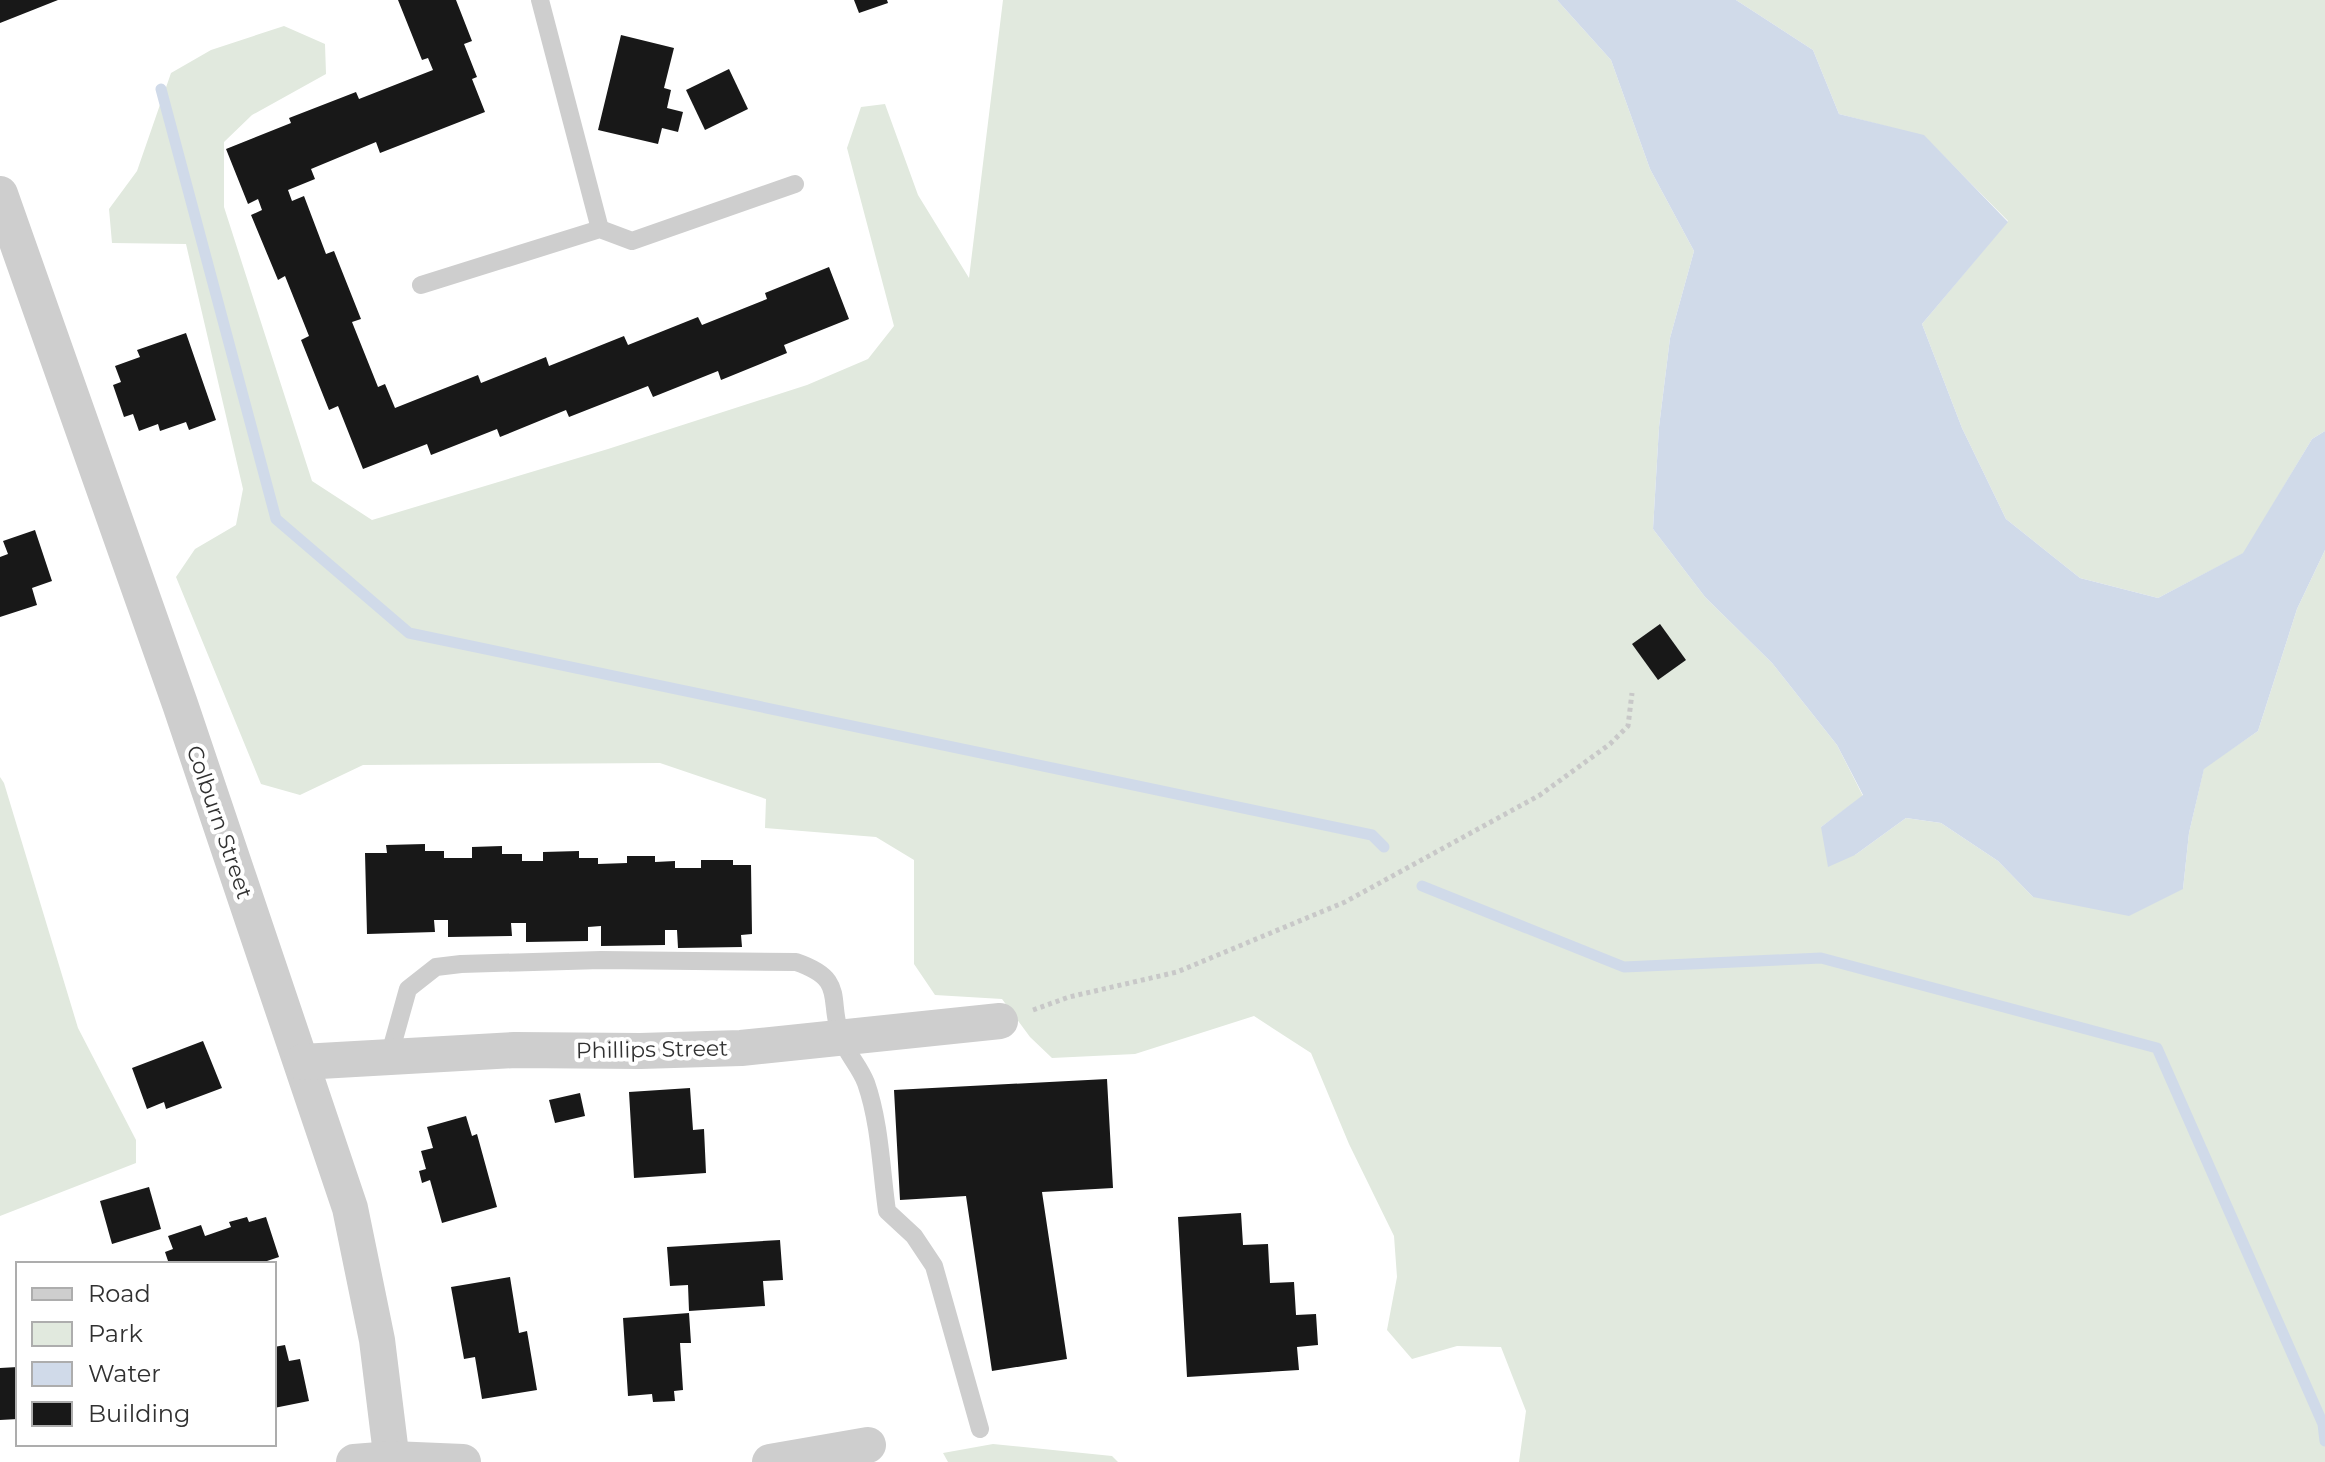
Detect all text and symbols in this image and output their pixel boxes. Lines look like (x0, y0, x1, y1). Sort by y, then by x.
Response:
street label: Colburn Street (181, 742, 258, 902)
street label: Phillips Street (576, 1035, 728, 1064)
legend (16, 1262, 276, 1446)
text: Road (88, 1279, 151, 1308)
text: Park (88, 1319, 143, 1348)
text: Water (88, 1359, 161, 1388)
text: Building (88, 1399, 191, 1428)

